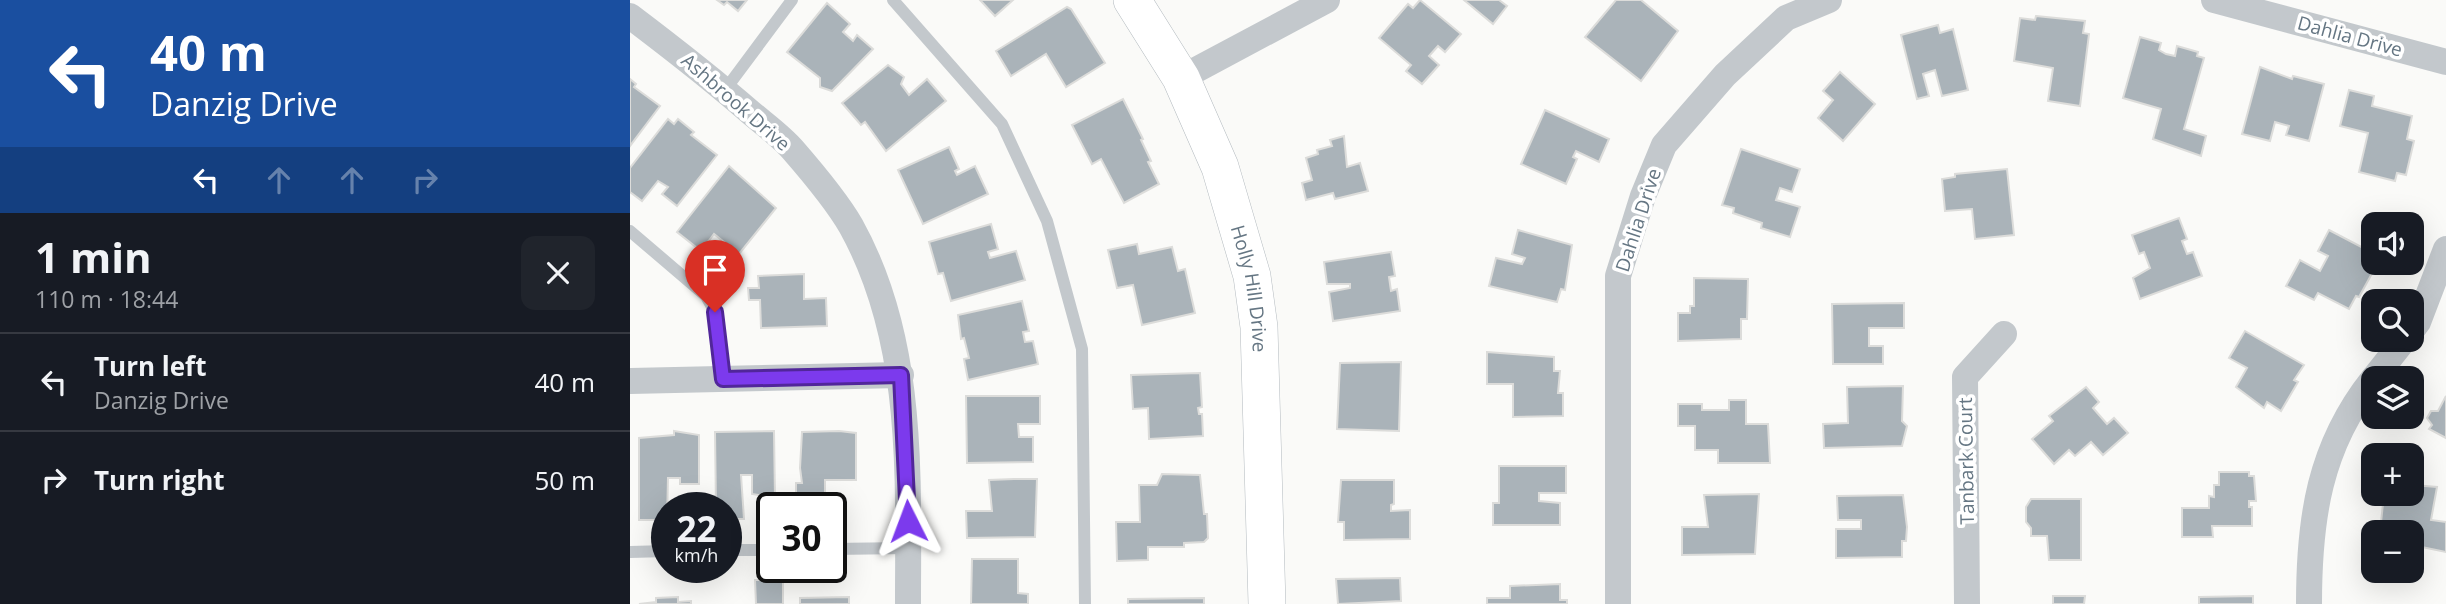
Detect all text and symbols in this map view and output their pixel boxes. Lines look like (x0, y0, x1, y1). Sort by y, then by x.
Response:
street label: Dahlia Drive (2295, 10, 2405, 62)
text: 40 m (150, 19, 267, 85)
icon: left (35, 28, 126, 119)
street label: Ashbrook Drive (676, 47, 796, 157)
text: Danzig Drive (150, 82, 338, 125)
icon: left (187, 161, 225, 199)
icon: ahead (260, 161, 298, 199)
icon: ahead (333, 161, 371, 199)
icon: right (406, 161, 444, 199)
street label: Dahlia Drive (1609, 165, 1667, 275)
map controls (2361, 212, 2424, 583)
button: sound (2361, 212, 2424, 275)
street label: Holly Hill Drive (1225, 222, 1273, 353)
text: 1 min (35, 228, 152, 285)
button: close (521, 236, 595, 310)
pin (685, 240, 745, 312)
icon: arrive (696, 251, 734, 289)
text: 110 m · 18:44 (35, 283, 178, 315)
button: search (2361, 289, 2424, 352)
text: Turn left (94, 348, 206, 384)
icon: left (35, 363, 73, 401)
text: 40 m (534, 364, 595, 400)
button: layers (2361, 366, 2424, 429)
text: Danzig Drive (94, 384, 229, 416)
street label: Tanbark Court (1952, 397, 1980, 525)
button: + (2361, 443, 2424, 506)
icon: right (35, 461, 73, 499)
text: Turn right (94, 462, 225, 498)
text: 50 m (534, 462, 595, 498)
position arrow (871, 484, 945, 558)
speed limit sign: 30 (756, 492, 847, 583)
text: 22 (676, 505, 717, 552)
button: − (2361, 520, 2424, 583)
text: km/h (675, 543, 718, 567)

